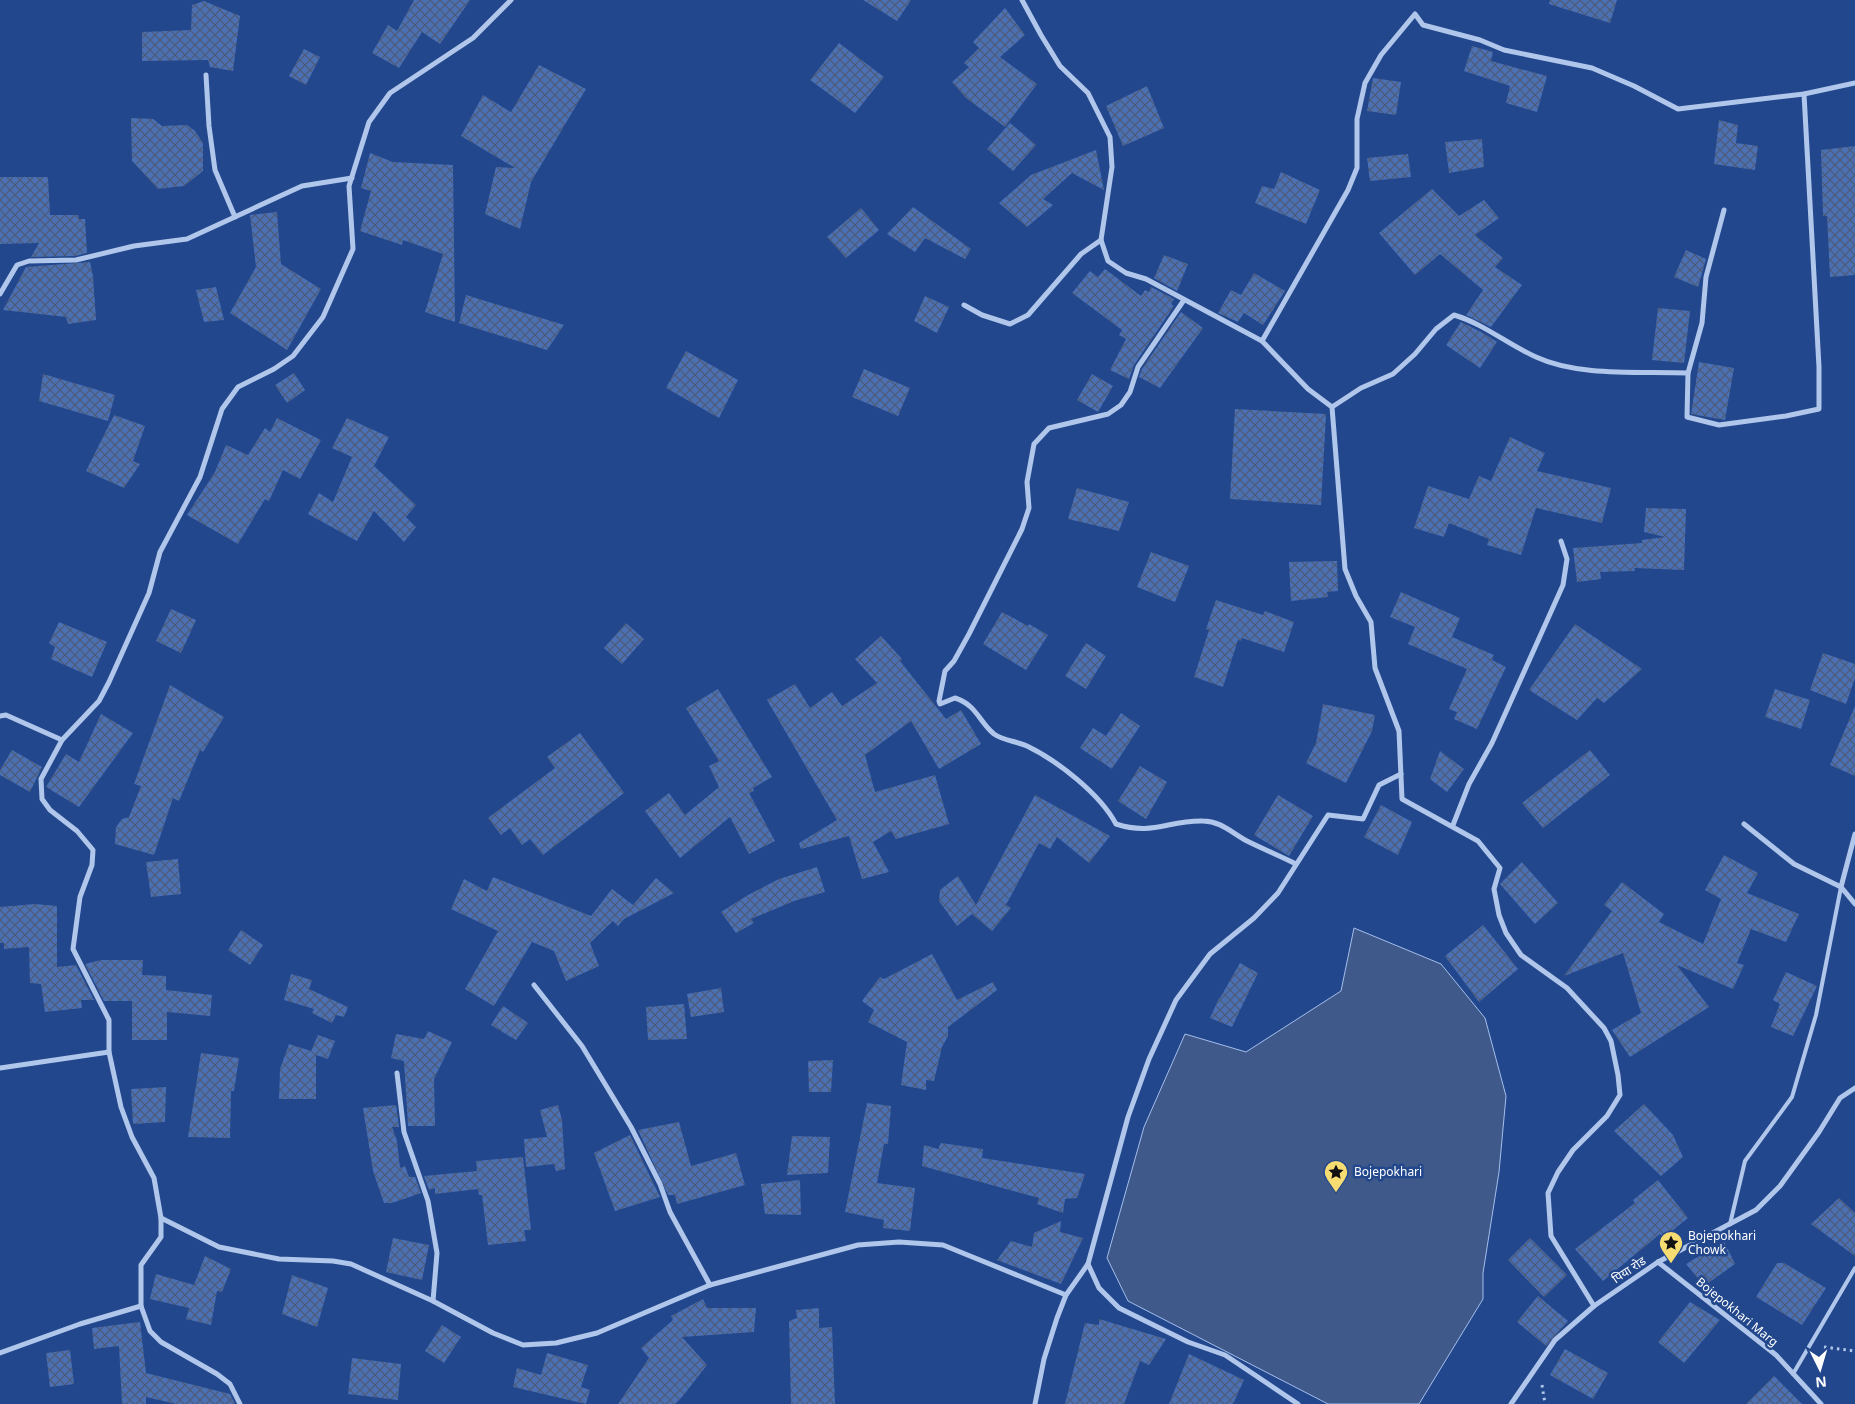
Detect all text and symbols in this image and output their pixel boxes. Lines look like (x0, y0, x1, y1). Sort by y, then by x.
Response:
place icon: Bojepokhari (1323, 1159, 1349, 1193)
place label: Bojepokhari (1354, 1163, 1422, 1180)
place label: Bojepokhari Chowk (1688, 1227, 1756, 1258)
place icon: Bojepokhari Chowk (1658, 1230, 1684, 1264)
street label: पिया रोड (1608, 1252, 1650, 1287)
street label: Bojepokhari Marg (1693, 1273, 1782, 1350)
north arrow (1795, 1344, 1845, 1394)
text: N (1815, 1372, 1828, 1392)

